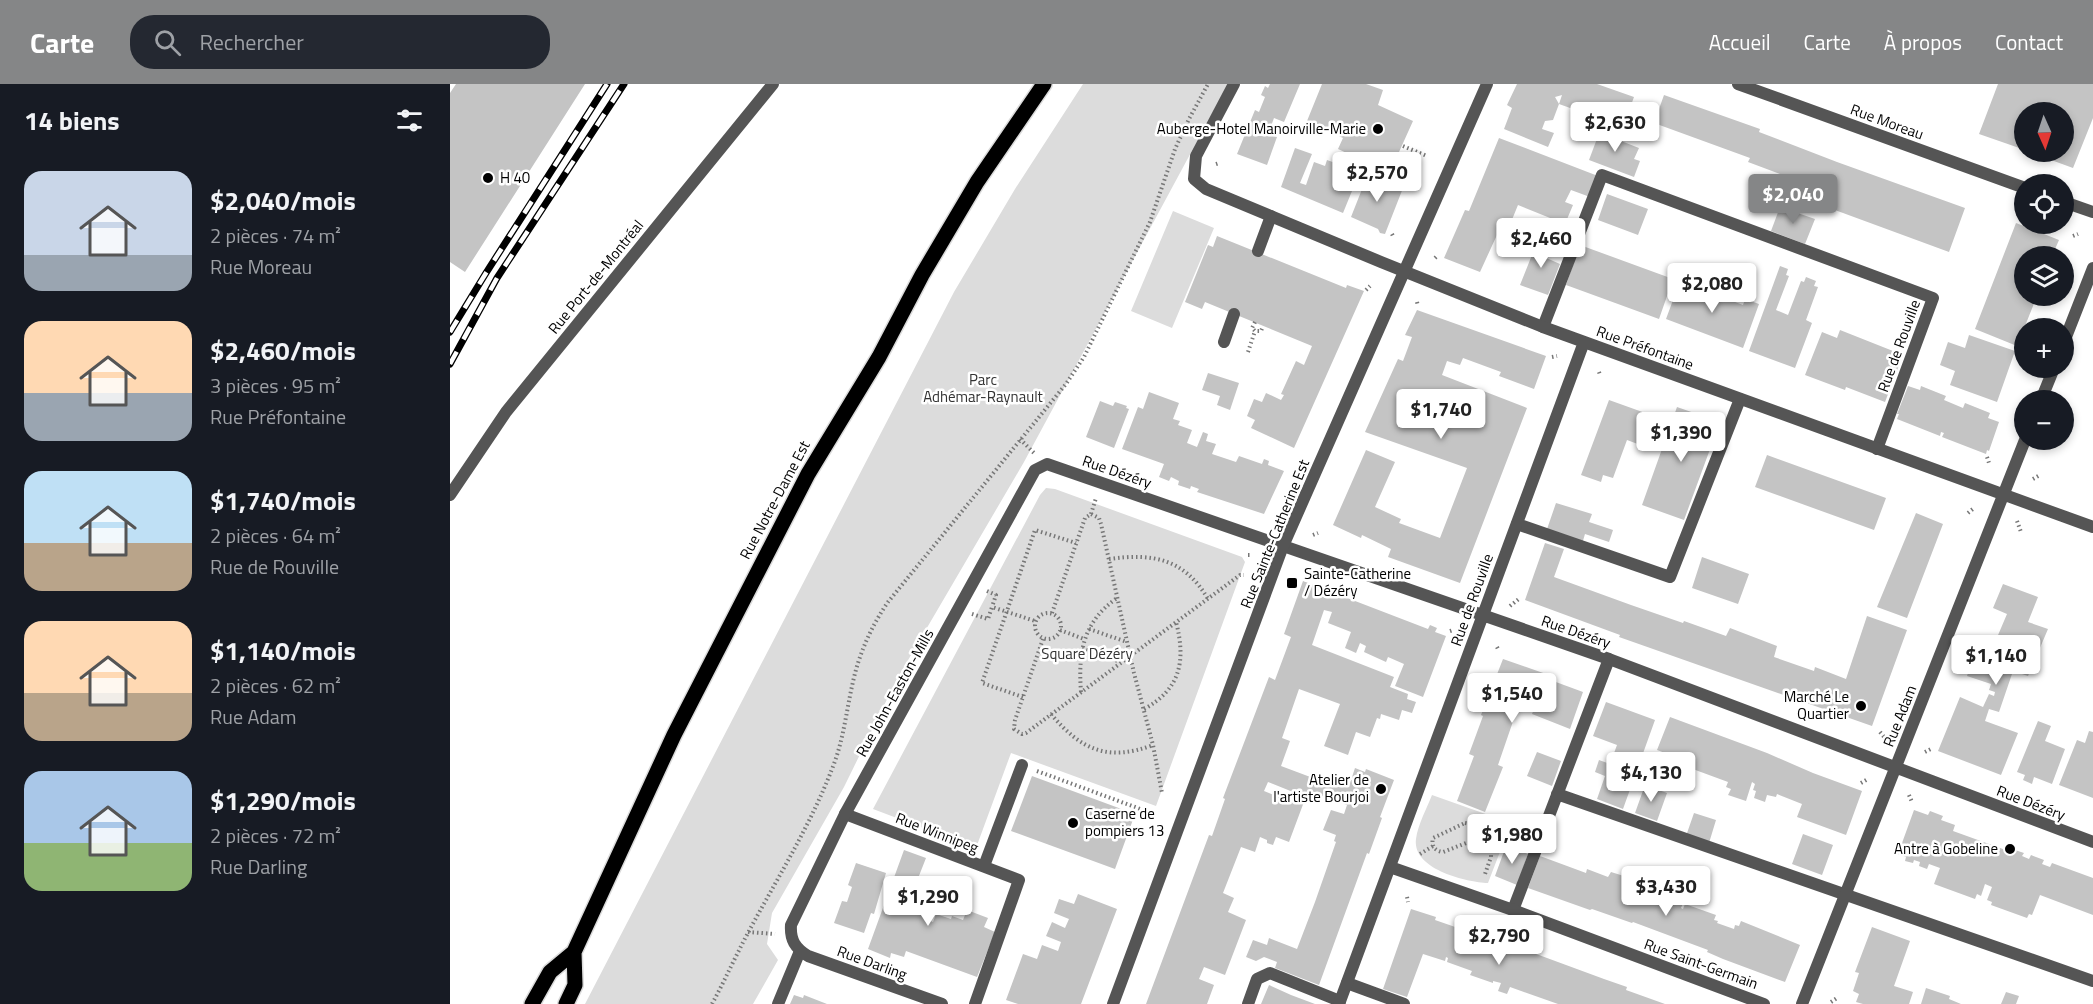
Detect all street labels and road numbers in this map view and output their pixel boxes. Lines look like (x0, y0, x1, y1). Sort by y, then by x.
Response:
street label: Rue Moreau (1847, 98, 1927, 145)
street label: Rue Port-de-Montréal (542, 215, 649, 339)
street label: Rue de Rouville (1871, 296, 1926, 395)
street label: Rue Préfontaine (1593, 319, 1697, 376)
street label: Rue Notre-Dame Est (734, 436, 816, 563)
street label: Rue Dézéry (1079, 449, 1155, 494)
street label: Rue Sainte-Catherine Est (1234, 455, 1315, 612)
street label: Rue de Rouville (1444, 550, 1499, 649)
street label: Rue Dézéry (1538, 609, 1614, 654)
street label: Rue John-Easton-Mills (850, 625, 939, 761)
street label: Rue Adam (1877, 681, 1922, 750)
street label: Rue Dézéry (1993, 779, 2069, 826)
street label: Rue Winnipeg (892, 806, 982, 859)
street label: Rue Saint-Germain (1641, 932, 1761, 995)
street label: Rue Darling (834, 939, 911, 986)

